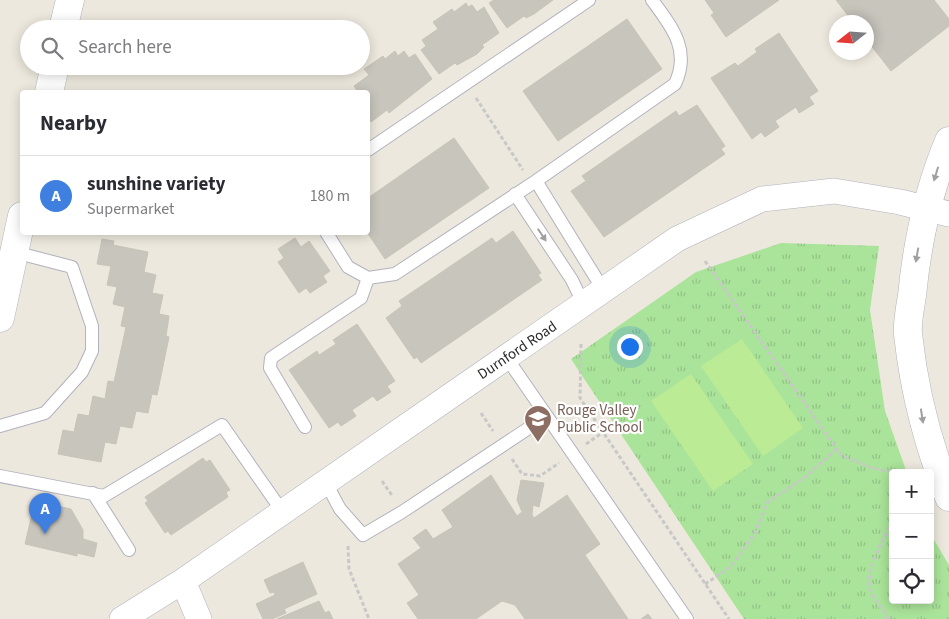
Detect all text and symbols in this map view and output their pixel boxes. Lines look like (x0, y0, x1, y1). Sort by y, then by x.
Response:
north arrow (829, 15, 874, 60)
search box (20, 20, 370, 75)
icon: search (38, 34, 66, 62)
text: Search here (78, 34, 172, 61)
text: Nearby (40, 108, 107, 138)
one-way arrow (932, 166, 940, 181)
text: sunshine variety (87, 171, 225, 198)
text: A (51, 185, 61, 207)
text: 180 m (310, 185, 350, 207)
text: Supermarket (87, 198, 174, 220)
one-way arrow (537, 228, 547, 242)
one-way arrow (913, 248, 921, 263)
street label: Durnford Road (473, 316, 561, 385)
your location (617, 334, 643, 360)
place label: Rouge Valley Public School (557, 400, 643, 438)
school or university icon: Rouge Valley Public School (523, 404, 553, 443)
one-way arrow (918, 408, 926, 424)
map controls (889, 469, 934, 604)
button: + (889, 469, 934, 514)
pin: A (29, 493, 61, 534)
button: − (889, 514, 934, 559)
button: locate (889, 559, 934, 604)

